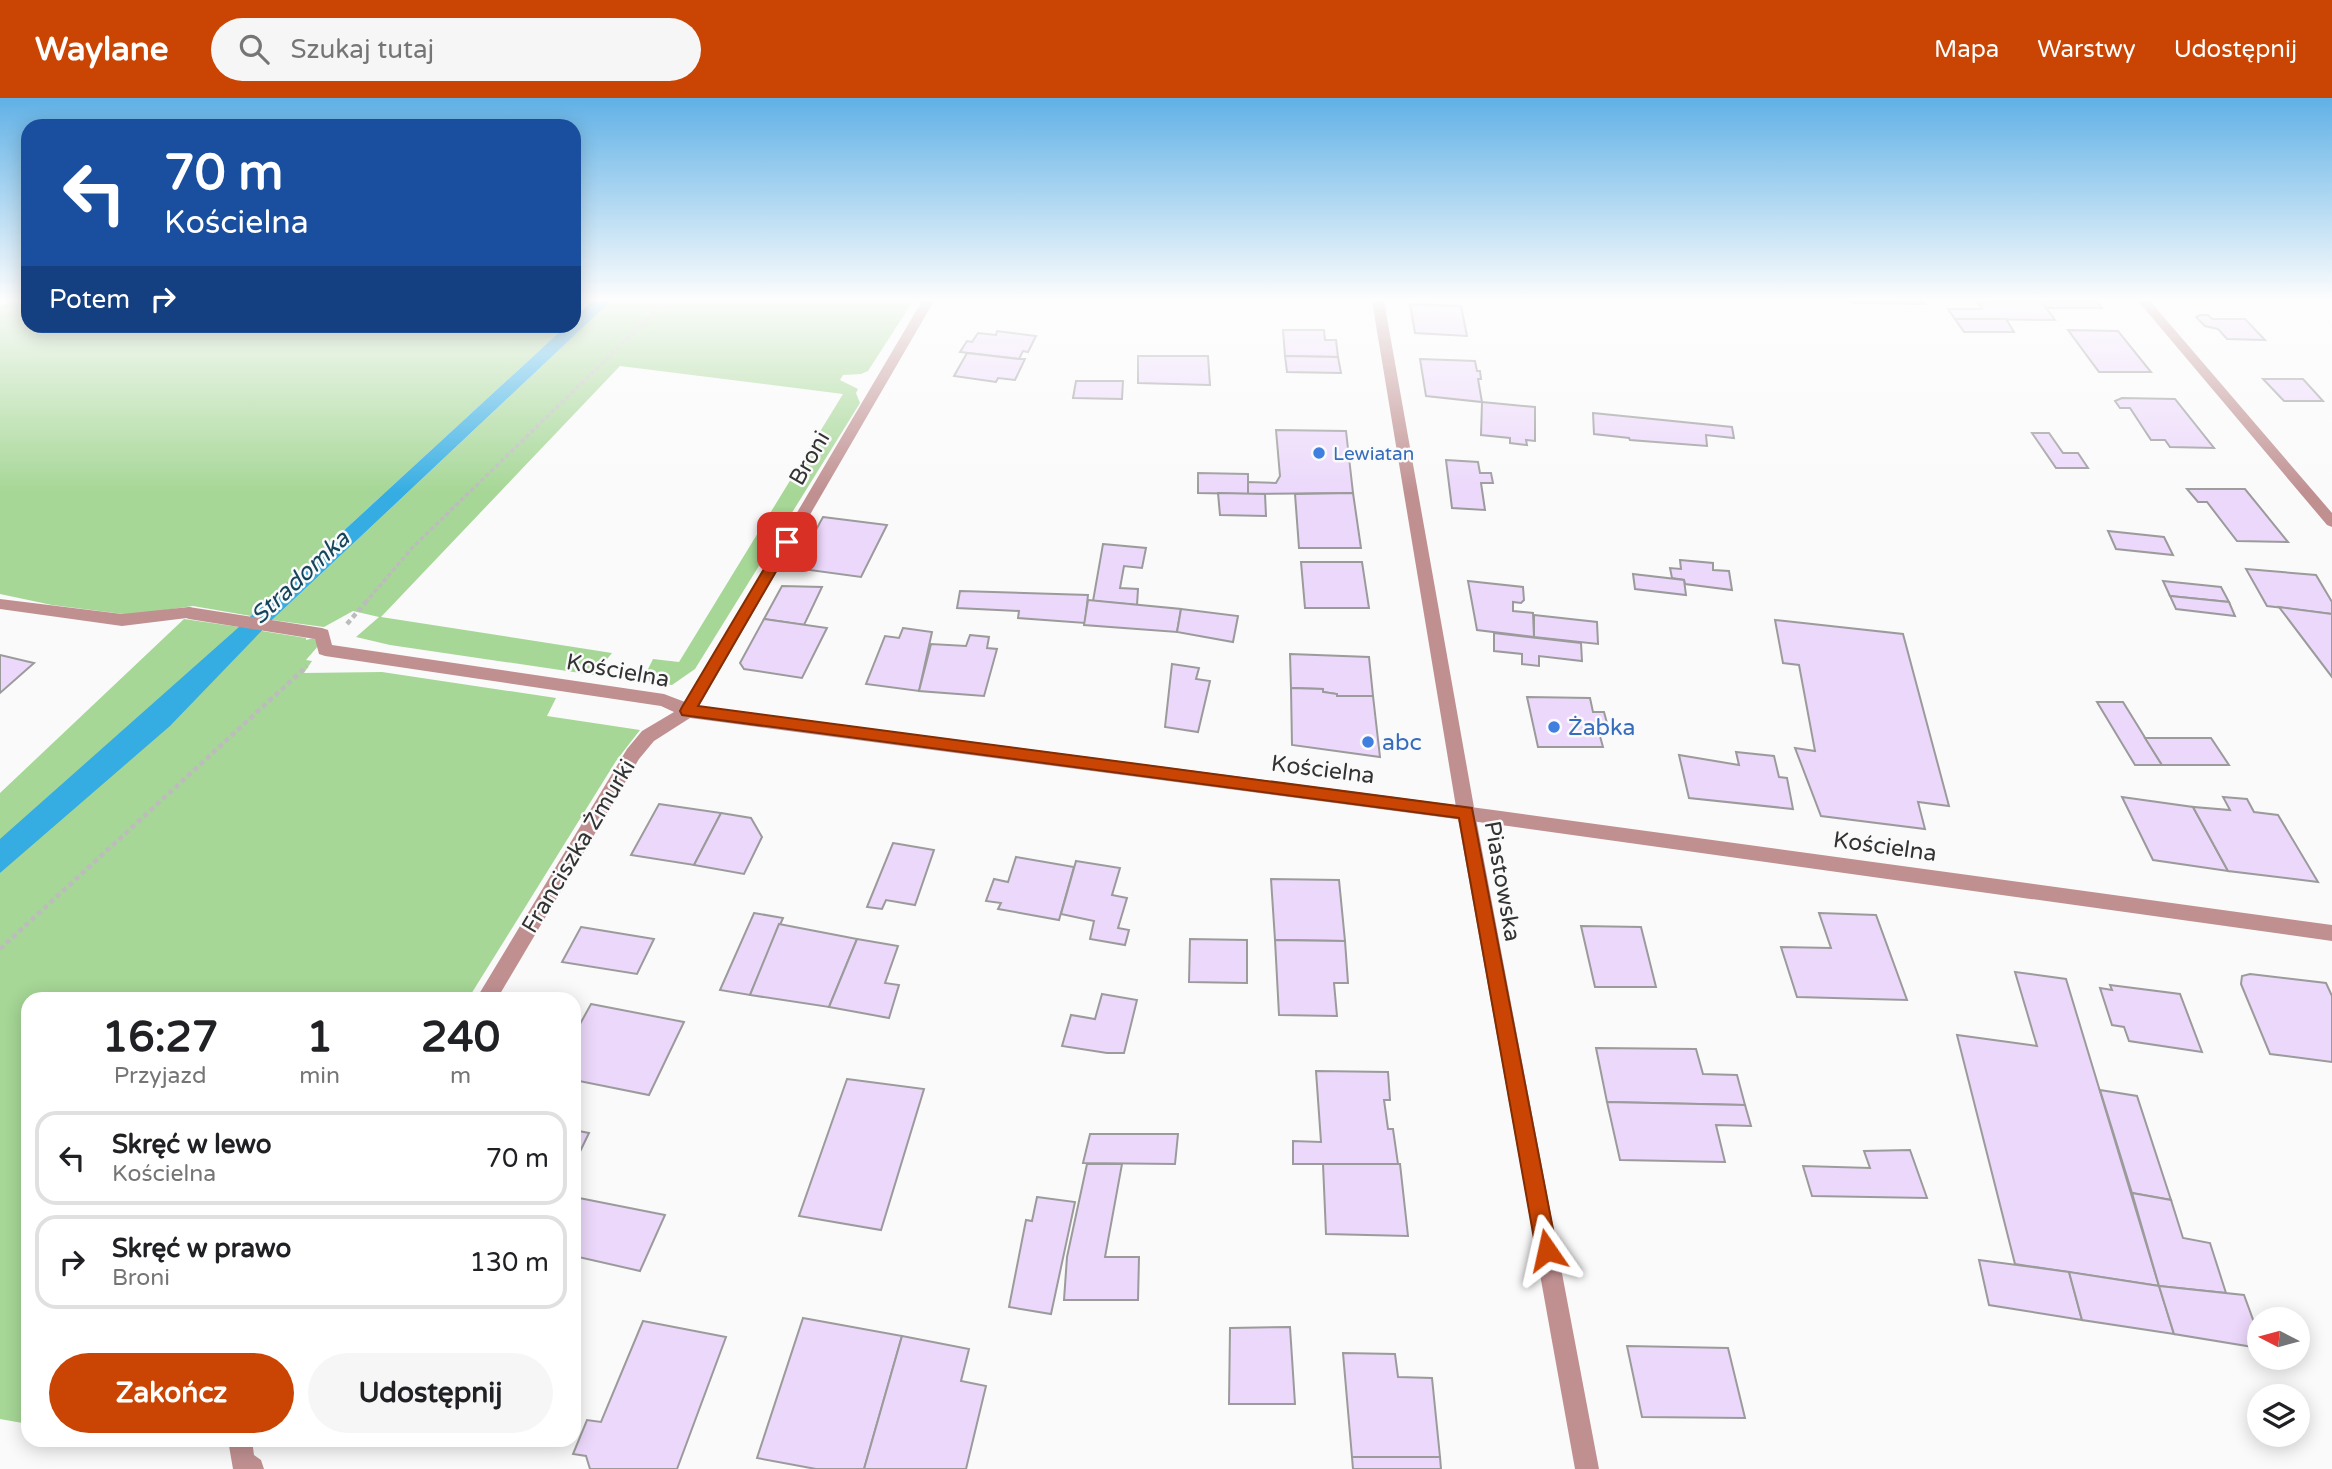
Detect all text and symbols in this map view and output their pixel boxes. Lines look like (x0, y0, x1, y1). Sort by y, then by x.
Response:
search box (211, 18, 701, 81)
text: Waylane (35, 30, 169, 69)
icon: search (235, 30, 273, 68)
text: Szukaj tutaj (291, 34, 434, 65)
text: Mapa (1934, 35, 1999, 64)
text: Warstwy (2037, 35, 2136, 64)
text: Udostępnij (2174, 35, 2297, 64)
text: 70 m (164, 144, 283, 203)
icon: left (49, 147, 140, 238)
text: Kościelna (164, 204, 309, 242)
icon: right (144, 280, 182, 318)
text: Potem (49, 284, 130, 315)
street label: Broni (783, 426, 836, 491)
place label: Lewiatan (1333, 443, 1414, 465)
marker: Lewiatan (1311, 445, 1327, 461)
pin (757, 512, 817, 572)
icon: arrive (768, 523, 806, 561)
water label: Stradomka (245, 524, 356, 630)
street label: Kościelna (564, 648, 672, 694)
place label: Żabka (1568, 714, 1635, 742)
marker: Żabka (1546, 719, 1562, 735)
place label: abc (1382, 729, 1422, 757)
marker: abc (1360, 734, 1376, 750)
street label: Kościelna (1270, 750, 1376, 790)
street label: Franciszka Żmurki (516, 755, 642, 938)
street label: Piastowska (1478, 819, 1526, 944)
street label: Kościelna (1831, 826, 1938, 868)
text: 16:27 (102, 1012, 218, 1063)
text: 1 (306, 1012, 333, 1063)
text: 240 (421, 1012, 500, 1063)
text: Przyjazd (114, 1062, 206, 1090)
text: min (299, 1062, 340, 1090)
text: m (450, 1062, 471, 1090)
text: Skręć w lewo (112, 1129, 272, 1160)
icon: left (53, 1139, 91, 1177)
text: 70 m (486, 1143, 549, 1174)
text: Kościelna (112, 1160, 216, 1188)
position arrow (1510, 1213, 1584, 1287)
text: Skręć w prawo (112, 1233, 291, 1264)
icon: right (53, 1243, 91, 1281)
text: 130 m (469, 1247, 549, 1278)
text: Broni (112, 1264, 170, 1292)
north arrow (2247, 1307, 2310, 1370)
map controls (2247, 1307, 2310, 1447)
button: Zakończ (49, 1353, 294, 1433)
button: Udostępnij (308, 1353, 553, 1433)
button: layers (2247, 1384, 2310, 1447)

